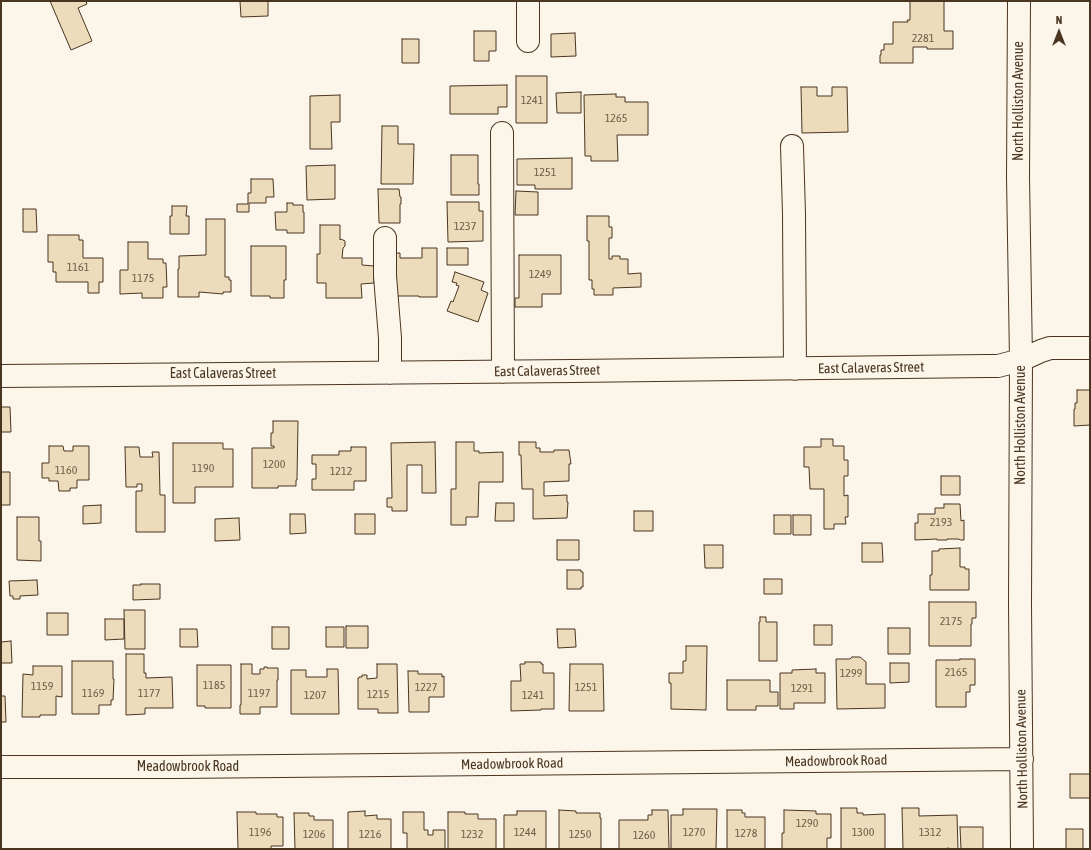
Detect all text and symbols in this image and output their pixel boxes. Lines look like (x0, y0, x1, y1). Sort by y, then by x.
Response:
north arrow (1039, 12, 1079, 52)
text: N (1056, 14, 1062, 26)
house number: 2281 (912, 31, 934, 45)
street label: North Holliston Avenue (1011, 41, 1027, 161)
house number: 1241 (521, 93, 543, 107)
house number: 1265 (605, 111, 627, 125)
house number: 1251 (534, 165, 556, 179)
house number: 1237 (454, 219, 476, 233)
house number: 1161 (67, 260, 89, 274)
house number: 1249 (529, 267, 551, 281)
house number: 1175 (132, 271, 154, 285)
street label: East Calaveras Street (818, 359, 924, 377)
street label: East Calaveras Street (494, 362, 600, 380)
street label: North Holliston Avenue (1013, 365, 1029, 485)
street label: East Calaveras Street (170, 366, 276, 382)
house number: 1200 (263, 457, 285, 471)
house number: 1190 (192, 461, 214, 475)
house number: 1160 (55, 463, 77, 477)
house number: 1212 (330, 464, 352, 478)
house number: 2193 (930, 515, 952, 529)
house number: 2175 (940, 614, 962, 628)
house number: 2165 (945, 665, 967, 679)
house number: 1299 (840, 666, 862, 680)
house number: 1185 (203, 678, 225, 692)
house number: 1159 (31, 679, 53, 693)
house number: 1227 (415, 680, 437, 694)
house number: 1251 (575, 680, 597, 694)
house number: 1291 (791, 681, 813, 695)
house number: 1169 (82, 686, 104, 700)
house number: 1177 (138, 686, 160, 700)
house number: 1197 (248, 686, 270, 700)
house number: 1215 (367, 687, 389, 701)
house number: 1207 (304, 688, 326, 702)
house number: 1241 (522, 688, 544, 702)
street label: North Holliston Avenue (1013, 689, 1031, 809)
street label: Meadowbrook Road (785, 752, 887, 770)
street label: Meadowbrook Road (461, 755, 563, 773)
street label: Meadowbrook Road (137, 759, 239, 775)
house number: 1290 (796, 816, 818, 830)
house number: 1196 (249, 825, 271, 839)
house number: 1244 (514, 825, 536, 839)
house number: 1270 (683, 825, 705, 839)
house number: 1300 (852, 825, 874, 839)
house number: 1312 (919, 825, 941, 839)
house number: 1278 (735, 826, 757, 840)
house number: 1206 (303, 827, 325, 841)
house number: 1216 (359, 827, 381, 841)
house number: 1232 (461, 827, 483, 841)
house number: 1250 (569, 827, 591, 841)
house number: 1260 (633, 828, 655, 842)

